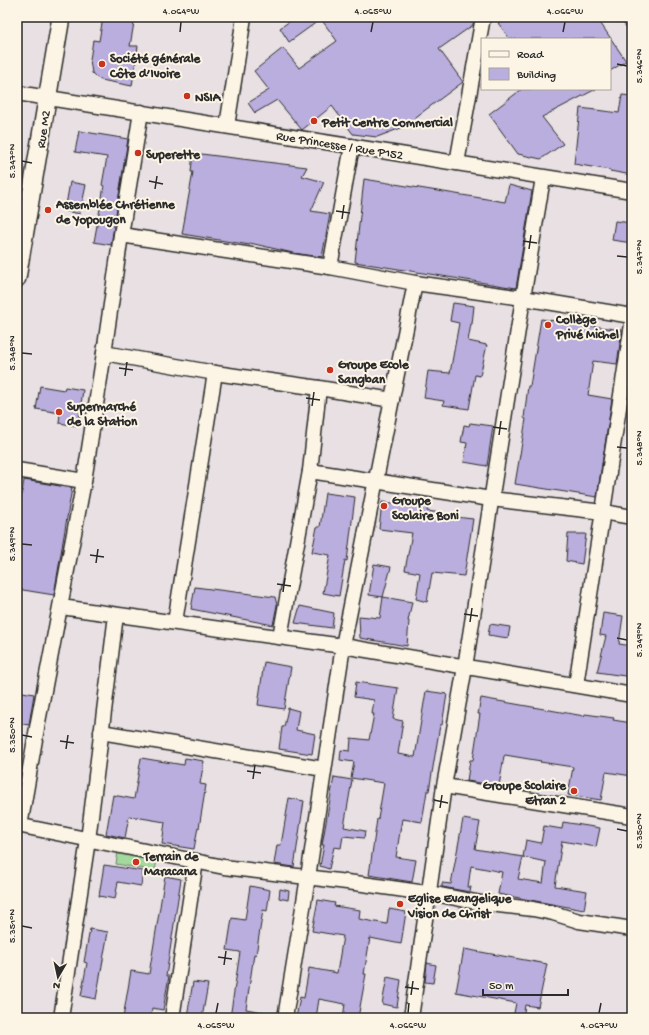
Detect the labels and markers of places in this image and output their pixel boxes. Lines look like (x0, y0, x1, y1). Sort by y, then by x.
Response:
place label: Société générale Côte d’Ivoire (109, 52, 201, 82)
marker: Société générale Côte d’Ivoire (97, 59, 107, 69)
marker: NSIA (182, 91, 192, 101)
place label: NSIA (195, 91, 222, 106)
marker: Petit Centre Commercial (309, 116, 319, 126)
place label: Petit Centre Commercial (321, 116, 453, 131)
marker: Superette (133, 148, 143, 158)
place label: Superette (146, 148, 201, 164)
place label: Assemblée Chrétienne de Yopougon (55, 198, 176, 229)
marker: Assemblée Chrétienne de Yopougon (43, 205, 53, 215)
place label: Collège Privé Michel (555, 313, 619, 343)
marker: Collège Privé Michel (543, 320, 553, 330)
place label: Groupe Ecole Sangban (338, 358, 410, 388)
marker: Groupe Ecole Sangban (325, 365, 335, 375)
place label: Supermarché de la Station (67, 400, 138, 430)
marker: Supermarché de la Station (54, 407, 64, 417)
place label: Groupe Scolaire Boni (392, 494, 459, 524)
marker: Groupe Scolaire Boni (379, 501, 389, 511)
place label: Groupe Scolaire Etran 2 (483, 779, 567, 809)
marker: Groupe Scolaire Etran 2 (569, 786, 579, 796)
place label: Terrain de Maracana (143, 850, 200, 880)
marker: Terrain de Maracana (131, 857, 141, 867)
place label: Eglise Evangelique Vision de Christ (407, 892, 513, 922)
marker: Eglise Evangelique Vision de Christ (395, 899, 405, 909)

